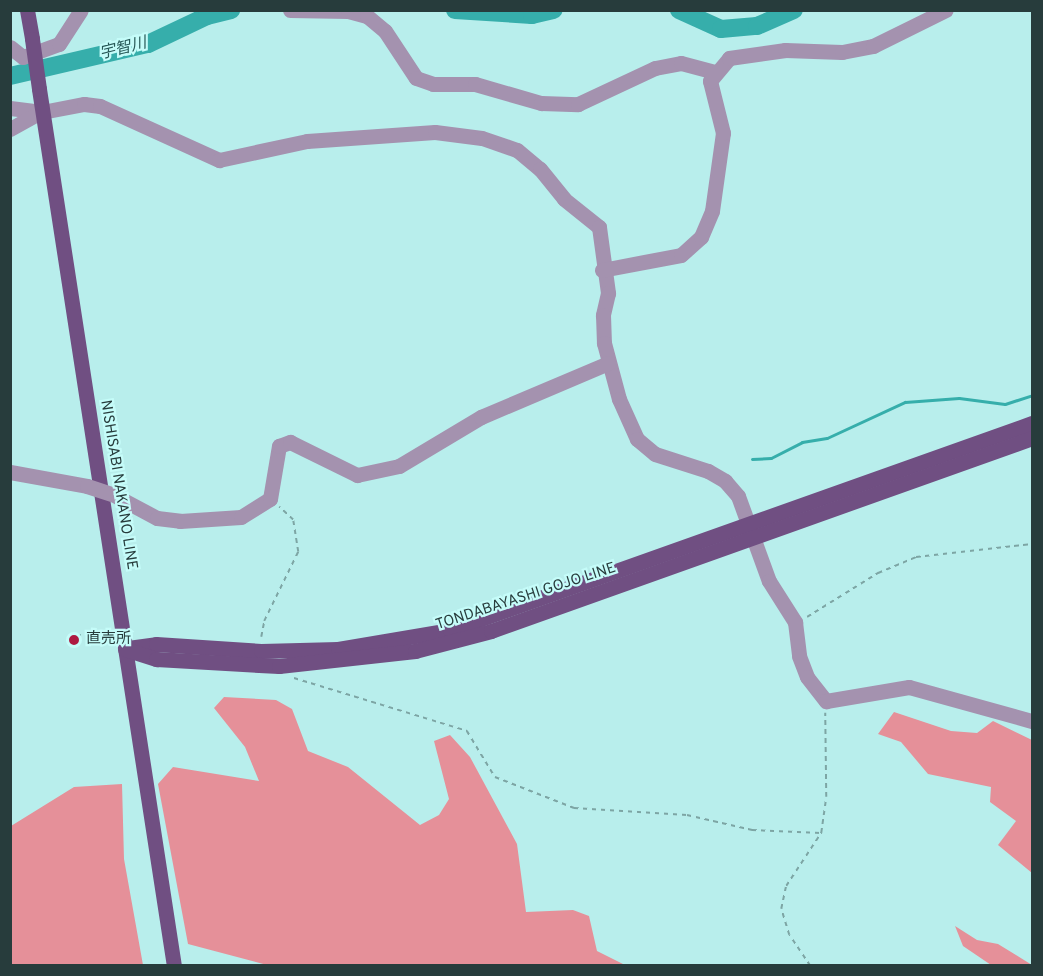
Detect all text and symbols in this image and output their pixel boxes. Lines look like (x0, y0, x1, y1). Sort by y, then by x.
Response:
water label: 宇智川 (97, 34, 149, 64)
street label: NISHISABI NAKANO LINE (96, 399, 140, 571)
street label: TONDABAYASHI GOJO LINE (434, 559, 618, 635)
place label: 直売所 (86, 631, 131, 649)
marker: 直売所 (67, 633, 81, 647)

